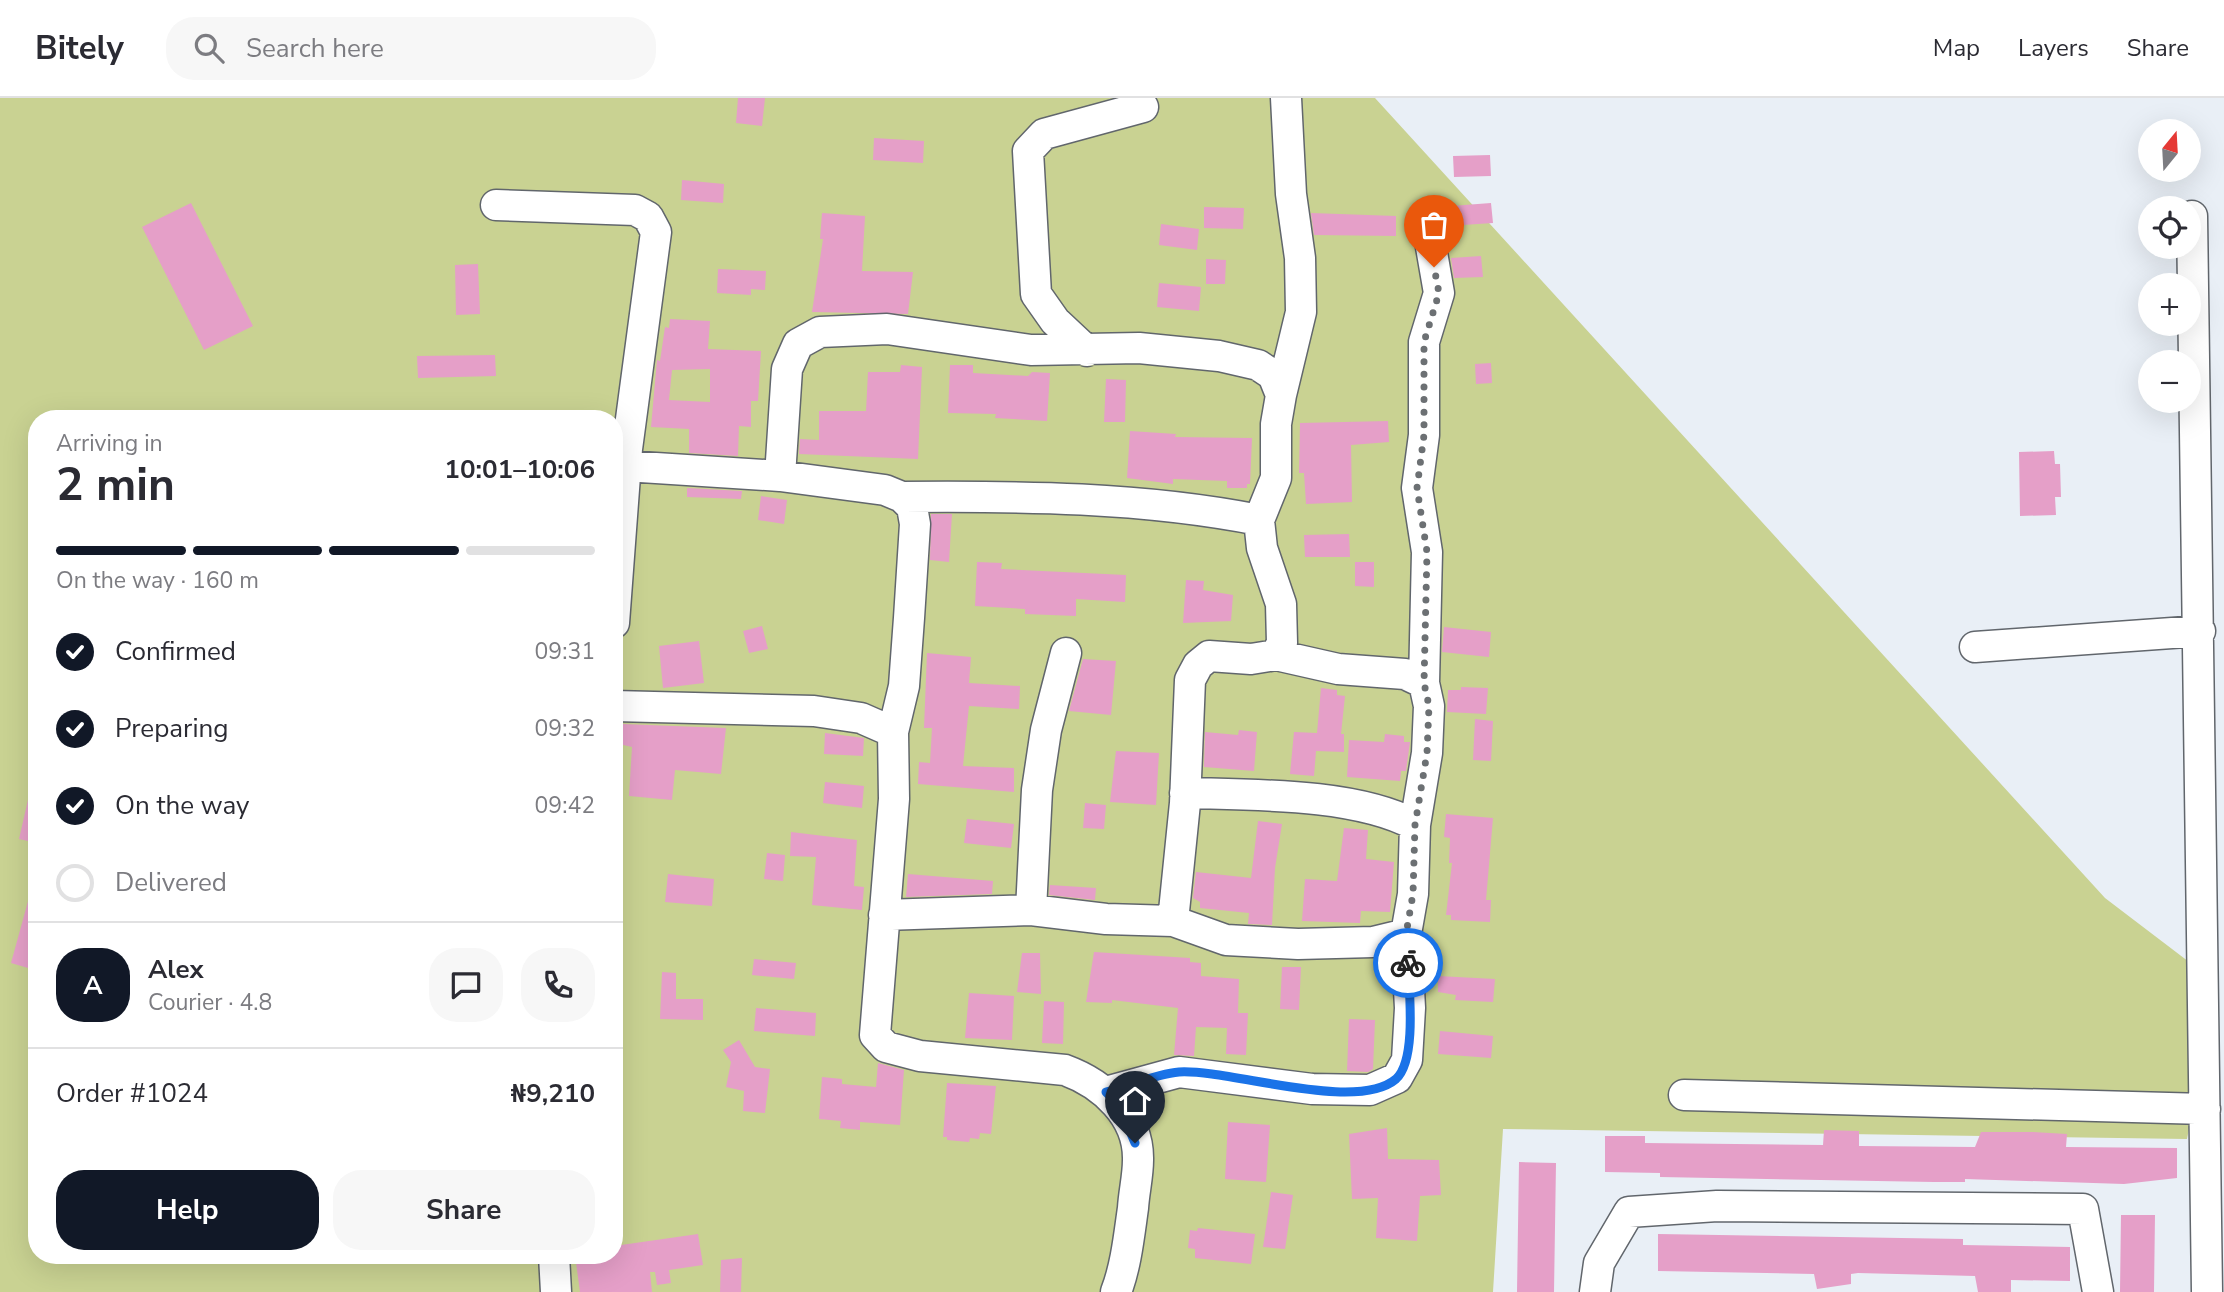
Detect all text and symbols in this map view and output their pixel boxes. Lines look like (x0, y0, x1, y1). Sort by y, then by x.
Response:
search box (166, 17, 656, 80)
text: Bitely (35, 26, 124, 71)
icon: search (190, 29, 228, 67)
text: Search here (246, 31, 384, 66)
text: Map (1933, 32, 1980, 64)
text: Layers (2018, 32, 2089, 64)
text: Share (2127, 32, 2189, 64)
north arrow (2138, 119, 2202, 182)
map controls (2138, 119, 2201, 413)
pin (1404, 195, 1464, 267)
button: locate (2138, 196, 2201, 259)
icon: bag (1415, 206, 1453, 244)
button: + (2138, 273, 2201, 336)
button: − (2138, 350, 2201, 413)
text: Arriving in (56, 428, 163, 459)
text: 10:01–10:06 (444, 452, 595, 487)
text: 2 min (56, 453, 175, 516)
text: On the way · 160 m (56, 565, 259, 596)
icon: check (56, 633, 94, 671)
text: Confirmed (115, 634, 236, 669)
text: 09:31 (535, 636, 595, 667)
icon: check (56, 710, 94, 748)
text: Preparing (115, 711, 228, 746)
text: 09:32 (535, 713, 595, 744)
icon: check (56, 787, 94, 825)
text: On the way (115, 788, 249, 823)
text: 09:42 (535, 790, 595, 821)
text: Delivered (115, 865, 227, 900)
courier (1373, 928, 1443, 998)
icon: bike (1389, 944, 1427, 982)
button: chat (429, 948, 503, 1022)
button: phone (521, 948, 595, 1022)
text: Alex (148, 952, 204, 987)
text: A (83, 968, 103, 1003)
text: Courier · 4.8 (148, 987, 272, 1018)
pin (1105, 1071, 1165, 1143)
text: Order #1024 (56, 1076, 208, 1111)
text: ₦9,210 (511, 1076, 595, 1111)
icon: home (1116, 1082, 1154, 1120)
button: Help (56, 1170, 319, 1250)
button: Share (333, 1170, 595, 1250)

